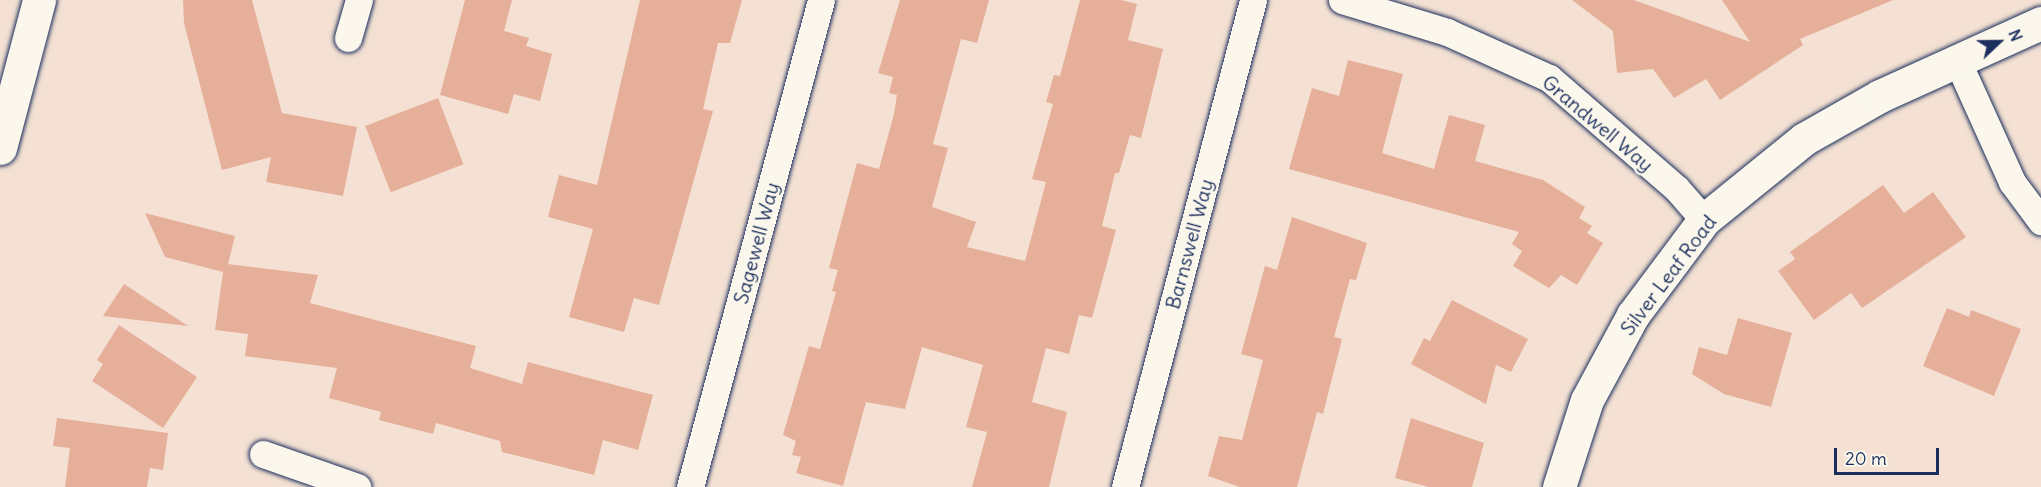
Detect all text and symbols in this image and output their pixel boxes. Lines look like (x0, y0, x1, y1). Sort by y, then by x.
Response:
north arrow (1969, 12, 2029, 72)
text: N (2004, 26, 2027, 44)
street label: Grandwell Way (1538, 70, 1658, 176)
street label: Barnswell Way (1160, 176, 1218, 312)
street label: Sagewell Way (728, 180, 784, 306)
street label: Silver Leaf Road (1615, 210, 1721, 340)
scale bar (1837, 436, 1942, 474)
text: 20 m (1845, 447, 1887, 470)

